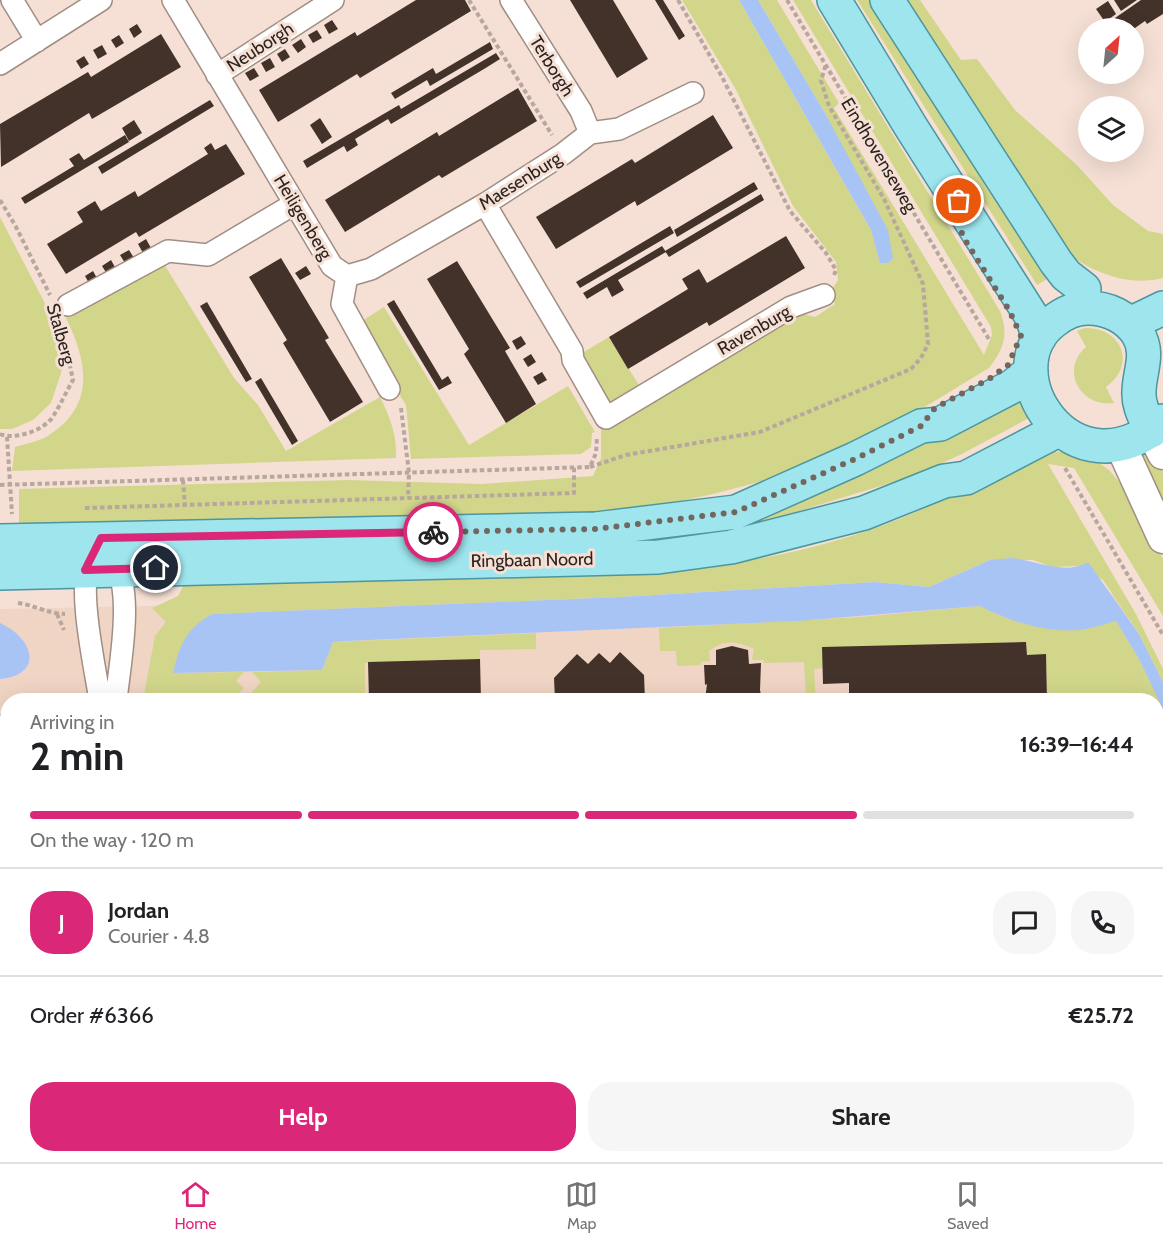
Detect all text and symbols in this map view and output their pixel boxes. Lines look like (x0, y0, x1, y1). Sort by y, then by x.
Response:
street label: Neuborgh (222, 17, 298, 77)
north arrow (1078, 18, 1144, 84)
map controls (1078, 18, 1144, 162)
street label: Terborgh (525, 32, 579, 100)
street label: Eindhovenseweg (836, 94, 922, 217)
button: layers (1078, 96, 1144, 162)
street label: Maesenburg (475, 146, 566, 215)
street label: Heiligenberg (269, 170, 338, 265)
pin (933, 175, 984, 226)
icon: bag (942, 184, 975, 217)
street label: Ravenburg (713, 300, 795, 360)
street label: Stalberg (42, 301, 81, 368)
courier (403, 502, 463, 562)
icon: bike (417, 516, 450, 549)
pin (130, 542, 181, 593)
street label: Ringbaan Noord (471, 548, 593, 572)
icon: home (139, 551, 172, 584)
text: Arriving in (30, 710, 114, 734)
text: 16:39–16:44 (1020, 731, 1134, 758)
text: 2 min (30, 732, 124, 780)
text: On the way · 120 m (30, 828, 194, 852)
button: chat (993, 891, 1056, 954)
button: phone (1071, 891, 1134, 954)
text: Jordan (108, 897, 169, 924)
text: J (58, 909, 65, 936)
text: Courier · 4.8 (108, 924, 210, 948)
text: Order #6366 (30, 1002, 154, 1029)
text: €25.72 (1069, 1002, 1134, 1029)
button: Help (30, 1082, 576, 1151)
button: Share (588, 1082, 1134, 1151)
tab: Home (174, 1178, 217, 1233)
tab: Map (565, 1178, 598, 1233)
tab: Saved (947, 1178, 989, 1233)

